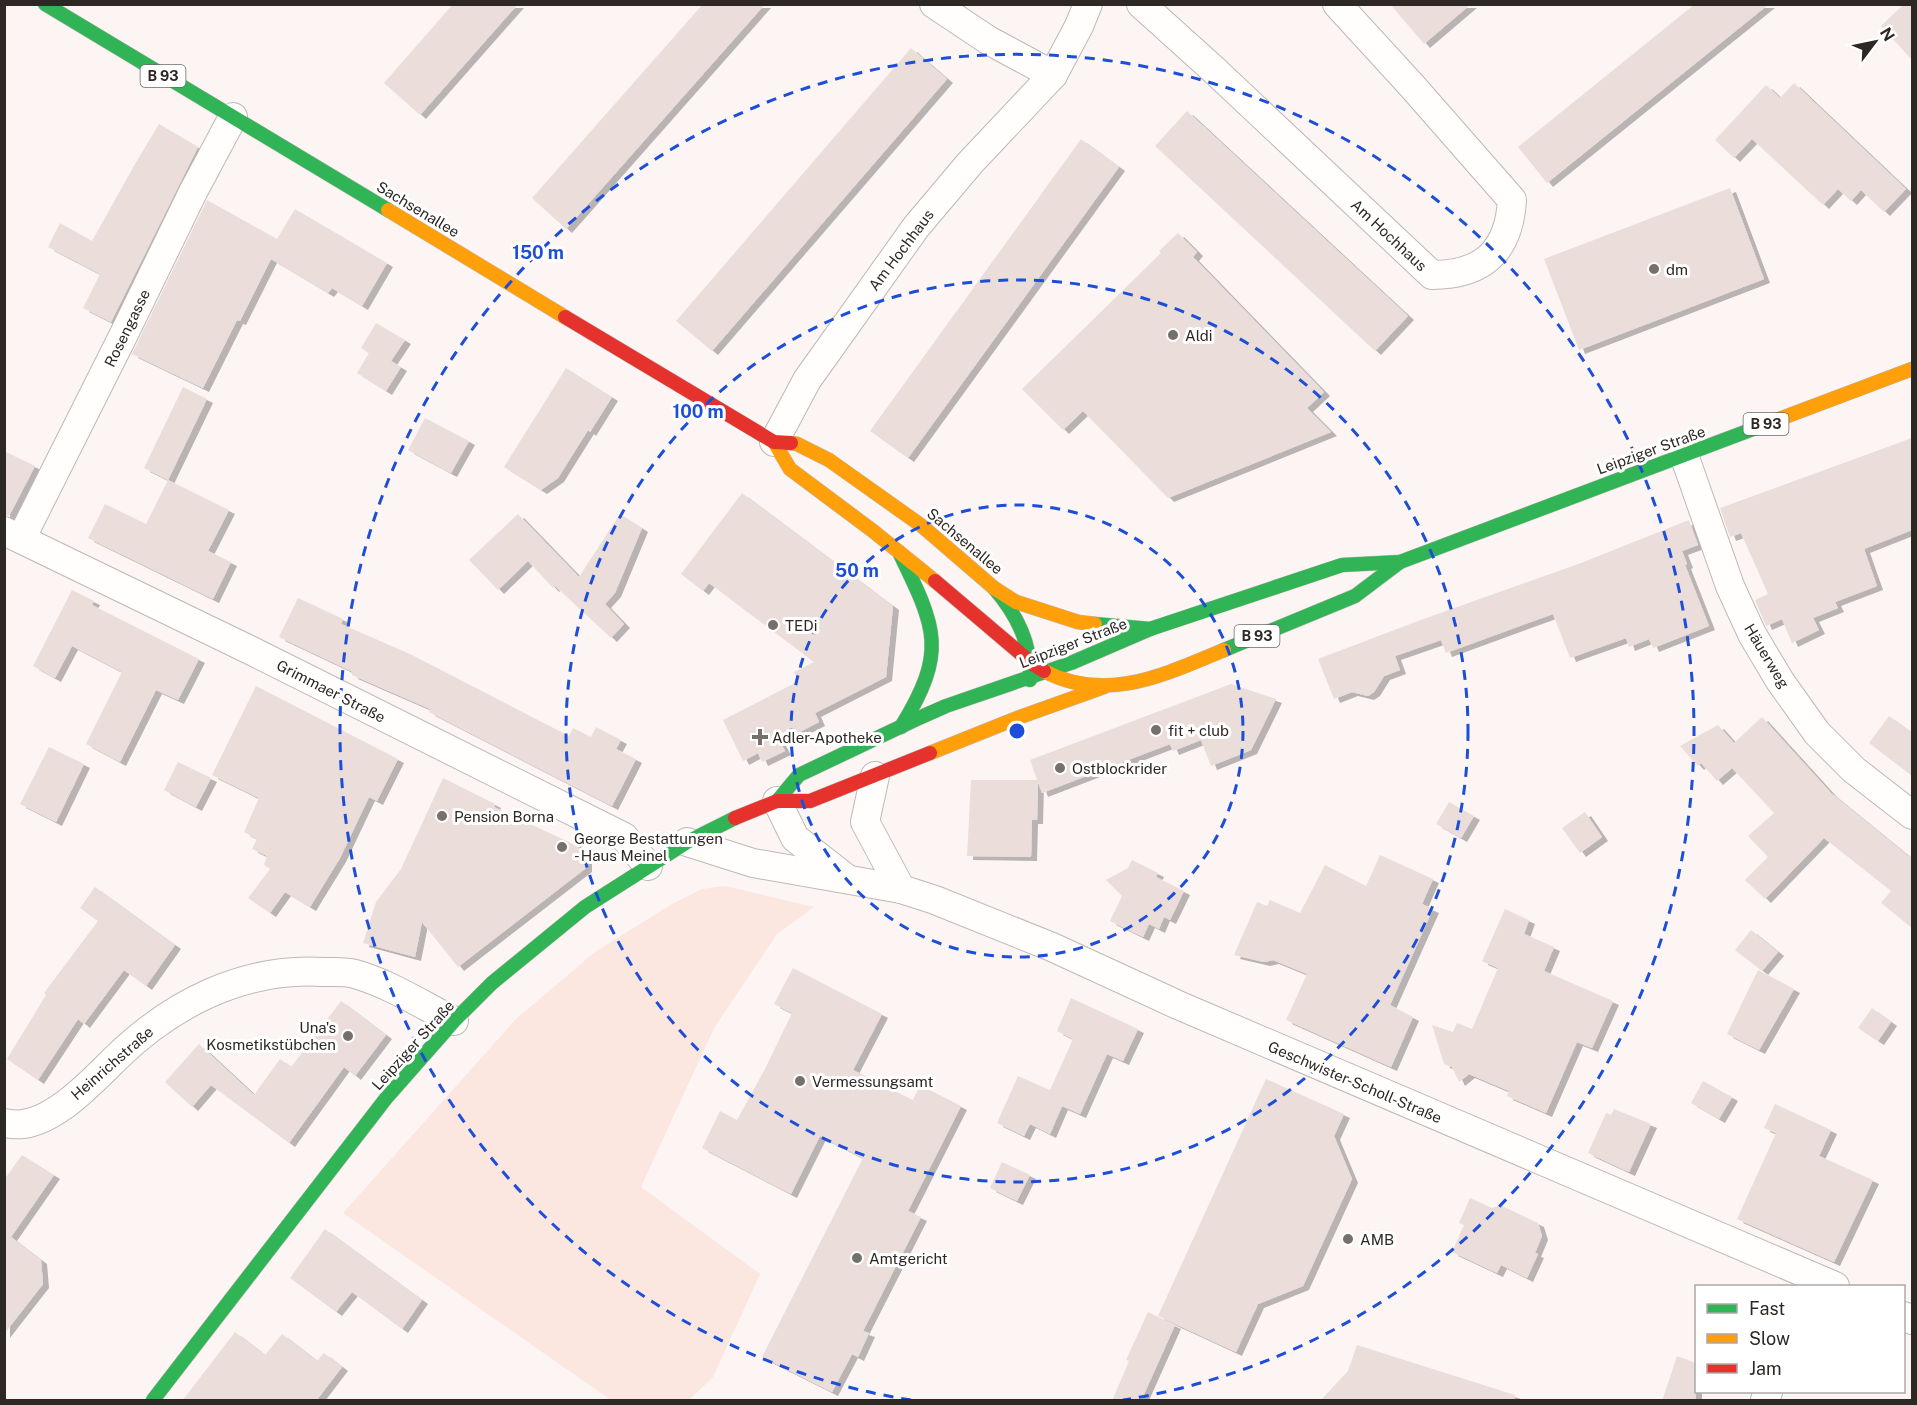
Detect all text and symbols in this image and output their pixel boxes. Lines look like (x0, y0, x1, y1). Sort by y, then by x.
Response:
north arrow (1845, 12, 1905, 72)
text: N (1876, 24, 1899, 45)
road number: B 93 (140, 65, 186, 87)
street label: Sachsenallee (374, 178, 462, 240)
street label: Am Hochhaus (1348, 196, 1430, 274)
street label: Am Hochhaus (865, 206, 937, 294)
text: 150 m (512, 242, 564, 263)
place label: dm (1666, 261, 1688, 278)
marker: dm (1647, 262, 1661, 276)
street label: Rosengasse (101, 286, 153, 370)
place label: Aldi (1185, 327, 1213, 344)
marker: Aldi (1166, 328, 1180, 342)
text: 100 m (672, 401, 724, 422)
road number: B 93 (1744, 413, 1788, 435)
street label: Leipziger Straße (1594, 422, 1708, 478)
street label: Sachsenallee (924, 504, 1006, 578)
text: 50 m (835, 560, 879, 581)
street label: Leipziger Straße (1017, 615, 1129, 671)
place label: TEDi (785, 617, 817, 634)
marker: TEDi (766, 618, 780, 632)
street label: Häuerweg (1741, 621, 1793, 691)
road number: B 93 (1234, 625, 1280, 647)
street label: Grimmaer Straße (274, 656, 388, 726)
centre of rings (1007, 721, 1027, 741)
place label: fit + club (1168, 722, 1229, 739)
marker: fit + club (1149, 723, 1163, 737)
place label: Adler-Apotheke (772, 729, 882, 746)
marker: Adler-Apotheke (753, 730, 767, 744)
place label: Ostblockrider (1072, 760, 1167, 777)
marker: Ostblockrider (1053, 761, 1067, 775)
place label: Pension Borna (454, 808, 554, 825)
marker: Pension Borna (435, 809, 449, 823)
place label: George Bestattungen - Haus Meinel (574, 830, 723, 864)
marker: George Bestattungen - Haus Meinel (555, 840, 569, 854)
street label: Leipziger Straße (368, 997, 458, 1093)
place label: Una's Kosmetikstübchen (206, 1019, 336, 1053)
street label: Heinrichstraße (68, 1023, 156, 1103)
marker: Una's Kosmetikstübchen (341, 1029, 355, 1043)
street label: Geschwister-Scholl-Straße (1266, 1038, 1444, 1126)
place label: Vermessungsamt (812, 1073, 933, 1090)
marker: Vermessungsamt (793, 1074, 807, 1088)
place label: AMB (1360, 1231, 1394, 1248)
marker: AMB (1341, 1232, 1355, 1246)
place label: Amtgericht (869, 1250, 948, 1267)
marker: Amtgericht (850, 1251, 864, 1265)
legend (1695, 1285, 1905, 1393)
text: Fast (1749, 1298, 1785, 1319)
text: Slow (1749, 1328, 1790, 1349)
text: Jam (1749, 1358, 1782, 1379)

